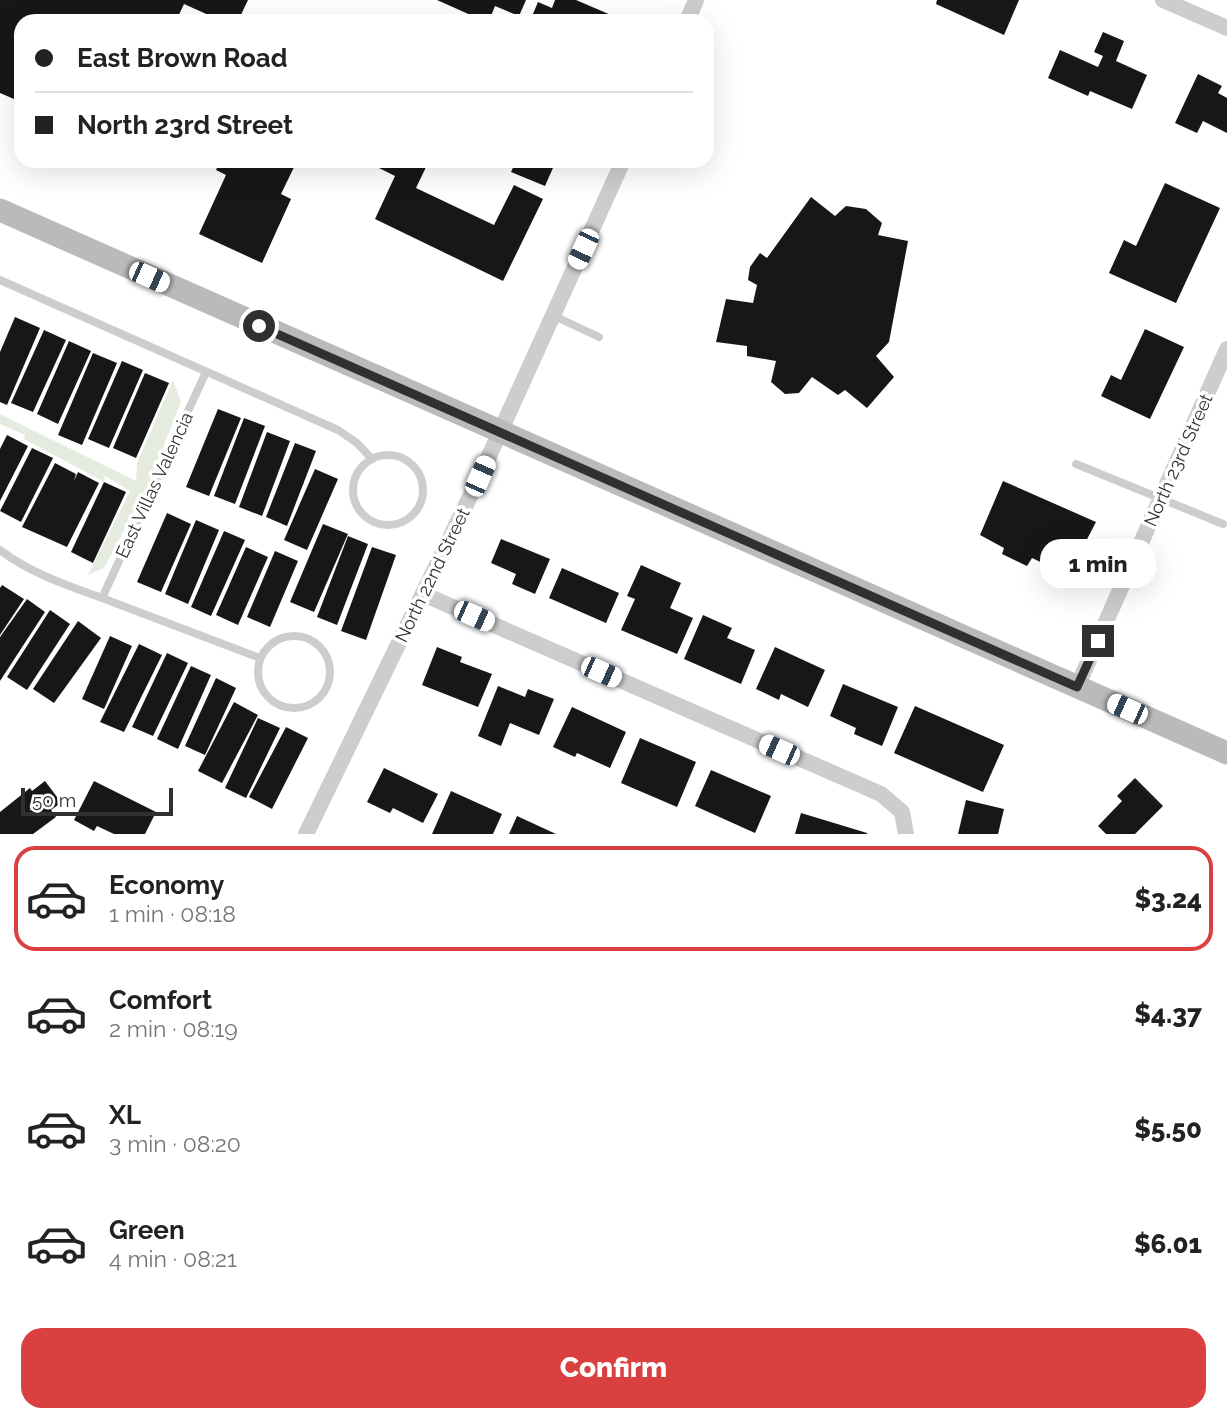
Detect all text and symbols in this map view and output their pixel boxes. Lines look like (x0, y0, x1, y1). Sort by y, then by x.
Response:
text: East Brown Road (77, 43, 287, 73)
text: North 23rd Street (77, 110, 293, 140)
car (565, 226, 602, 272)
car (126, 259, 173, 295)
route start (243, 310, 275, 342)
street label: North 23rd Street (1139, 391, 1217, 529)
street label: East Villas Valencia (111, 409, 197, 561)
car (462, 453, 499, 499)
street label: North 22nd Street (390, 504, 474, 646)
callout: 1 min (1040, 540, 1156, 588)
text: 1 min (1068, 550, 1128, 577)
car (451, 598, 498, 634)
route end (1082, 625, 1114, 657)
car (578, 654, 625, 690)
car (1104, 691, 1151, 727)
car (756, 732, 803, 768)
scale bar (21, 785, 173, 817)
text: 50 m (32, 789, 76, 811)
icon: car (25, 867, 88, 930)
text: Economy (109, 870, 224, 900)
text: $3.24 (1134, 884, 1202, 914)
text: 1 min · 08:18 (109, 900, 236, 927)
icon: car (25, 982, 88, 1045)
text: Comfort (109, 985, 212, 1015)
text: $4.37 (1134, 999, 1202, 1029)
text: 2 min · 08:19 (109, 1015, 238, 1042)
icon: car (25, 1097, 88, 1160)
text: XL (109, 1100, 141, 1130)
text: $5.50 (1134, 1114, 1202, 1144)
text: 3 min · 08:20 (109, 1130, 241, 1157)
icon: car (25, 1212, 88, 1275)
text: Green (109, 1215, 185, 1245)
text: $6.01 (1134, 1229, 1202, 1259)
text: 4 min · 08:21 (109, 1245, 237, 1272)
button: Confirm (21, 1328, 1206, 1408)

